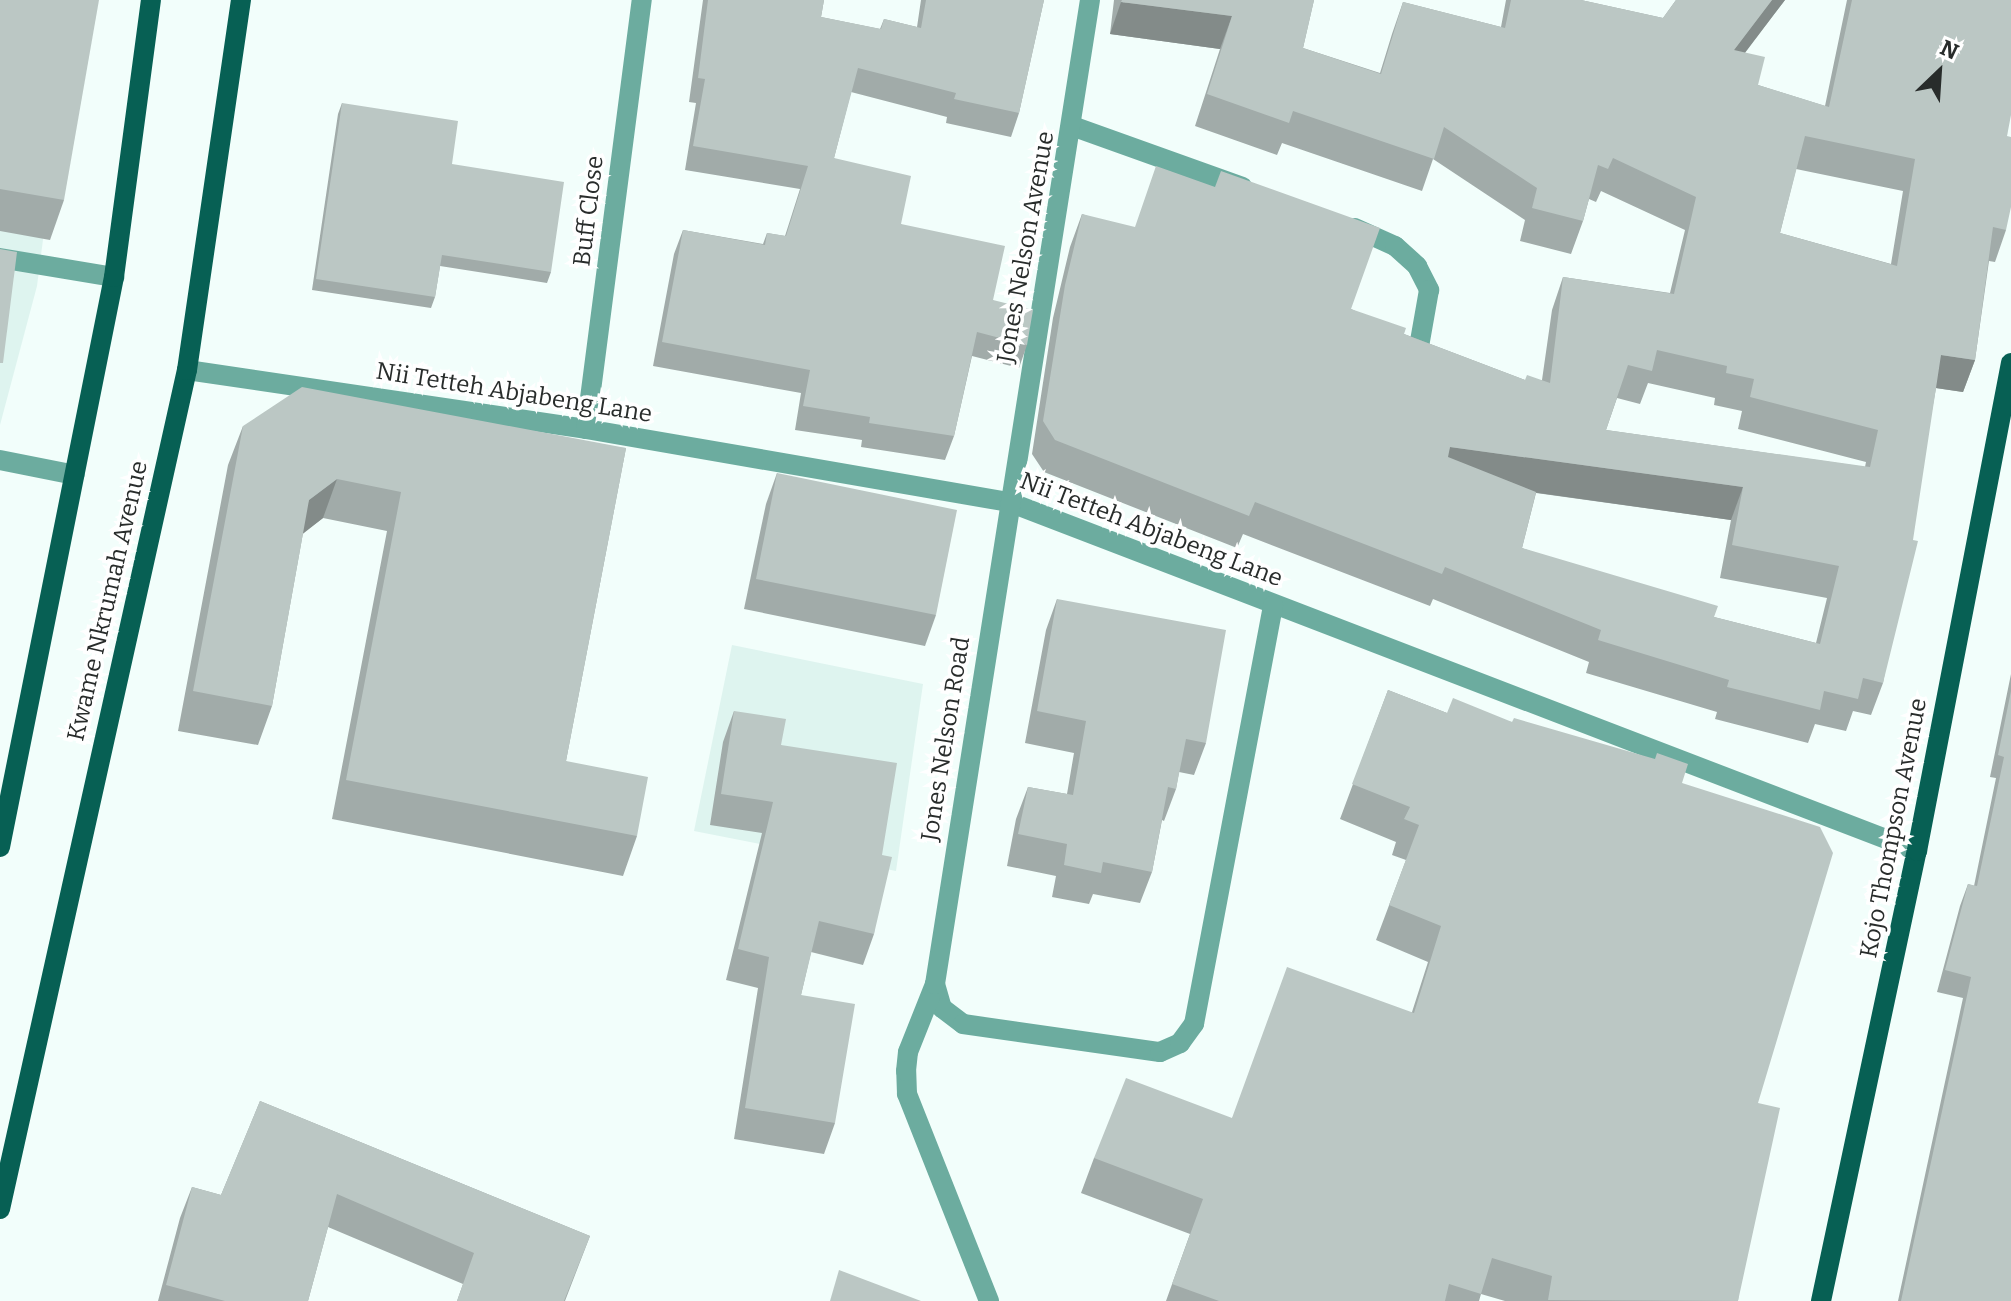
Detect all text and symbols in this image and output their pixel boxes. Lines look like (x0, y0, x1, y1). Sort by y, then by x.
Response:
north arrow (1899, 32, 1979, 112)
text: N (1936, 34, 1963, 66)
street label: Jones Nelson Avenue (991, 129, 1061, 365)
street label: Buff Close (568, 154, 610, 268)
street label: Nii Tetteh Abjabeng Lane (374, 357, 654, 429)
street label: Kwame Nkrumah Avenue (62, 458, 154, 744)
street label: Nii Tetteh Abjabeng Lane (1016, 467, 1286, 593)
street label: Jones Nelson Road (916, 635, 976, 843)
street label: Kojo Thompson Avenue (1855, 696, 1933, 960)

